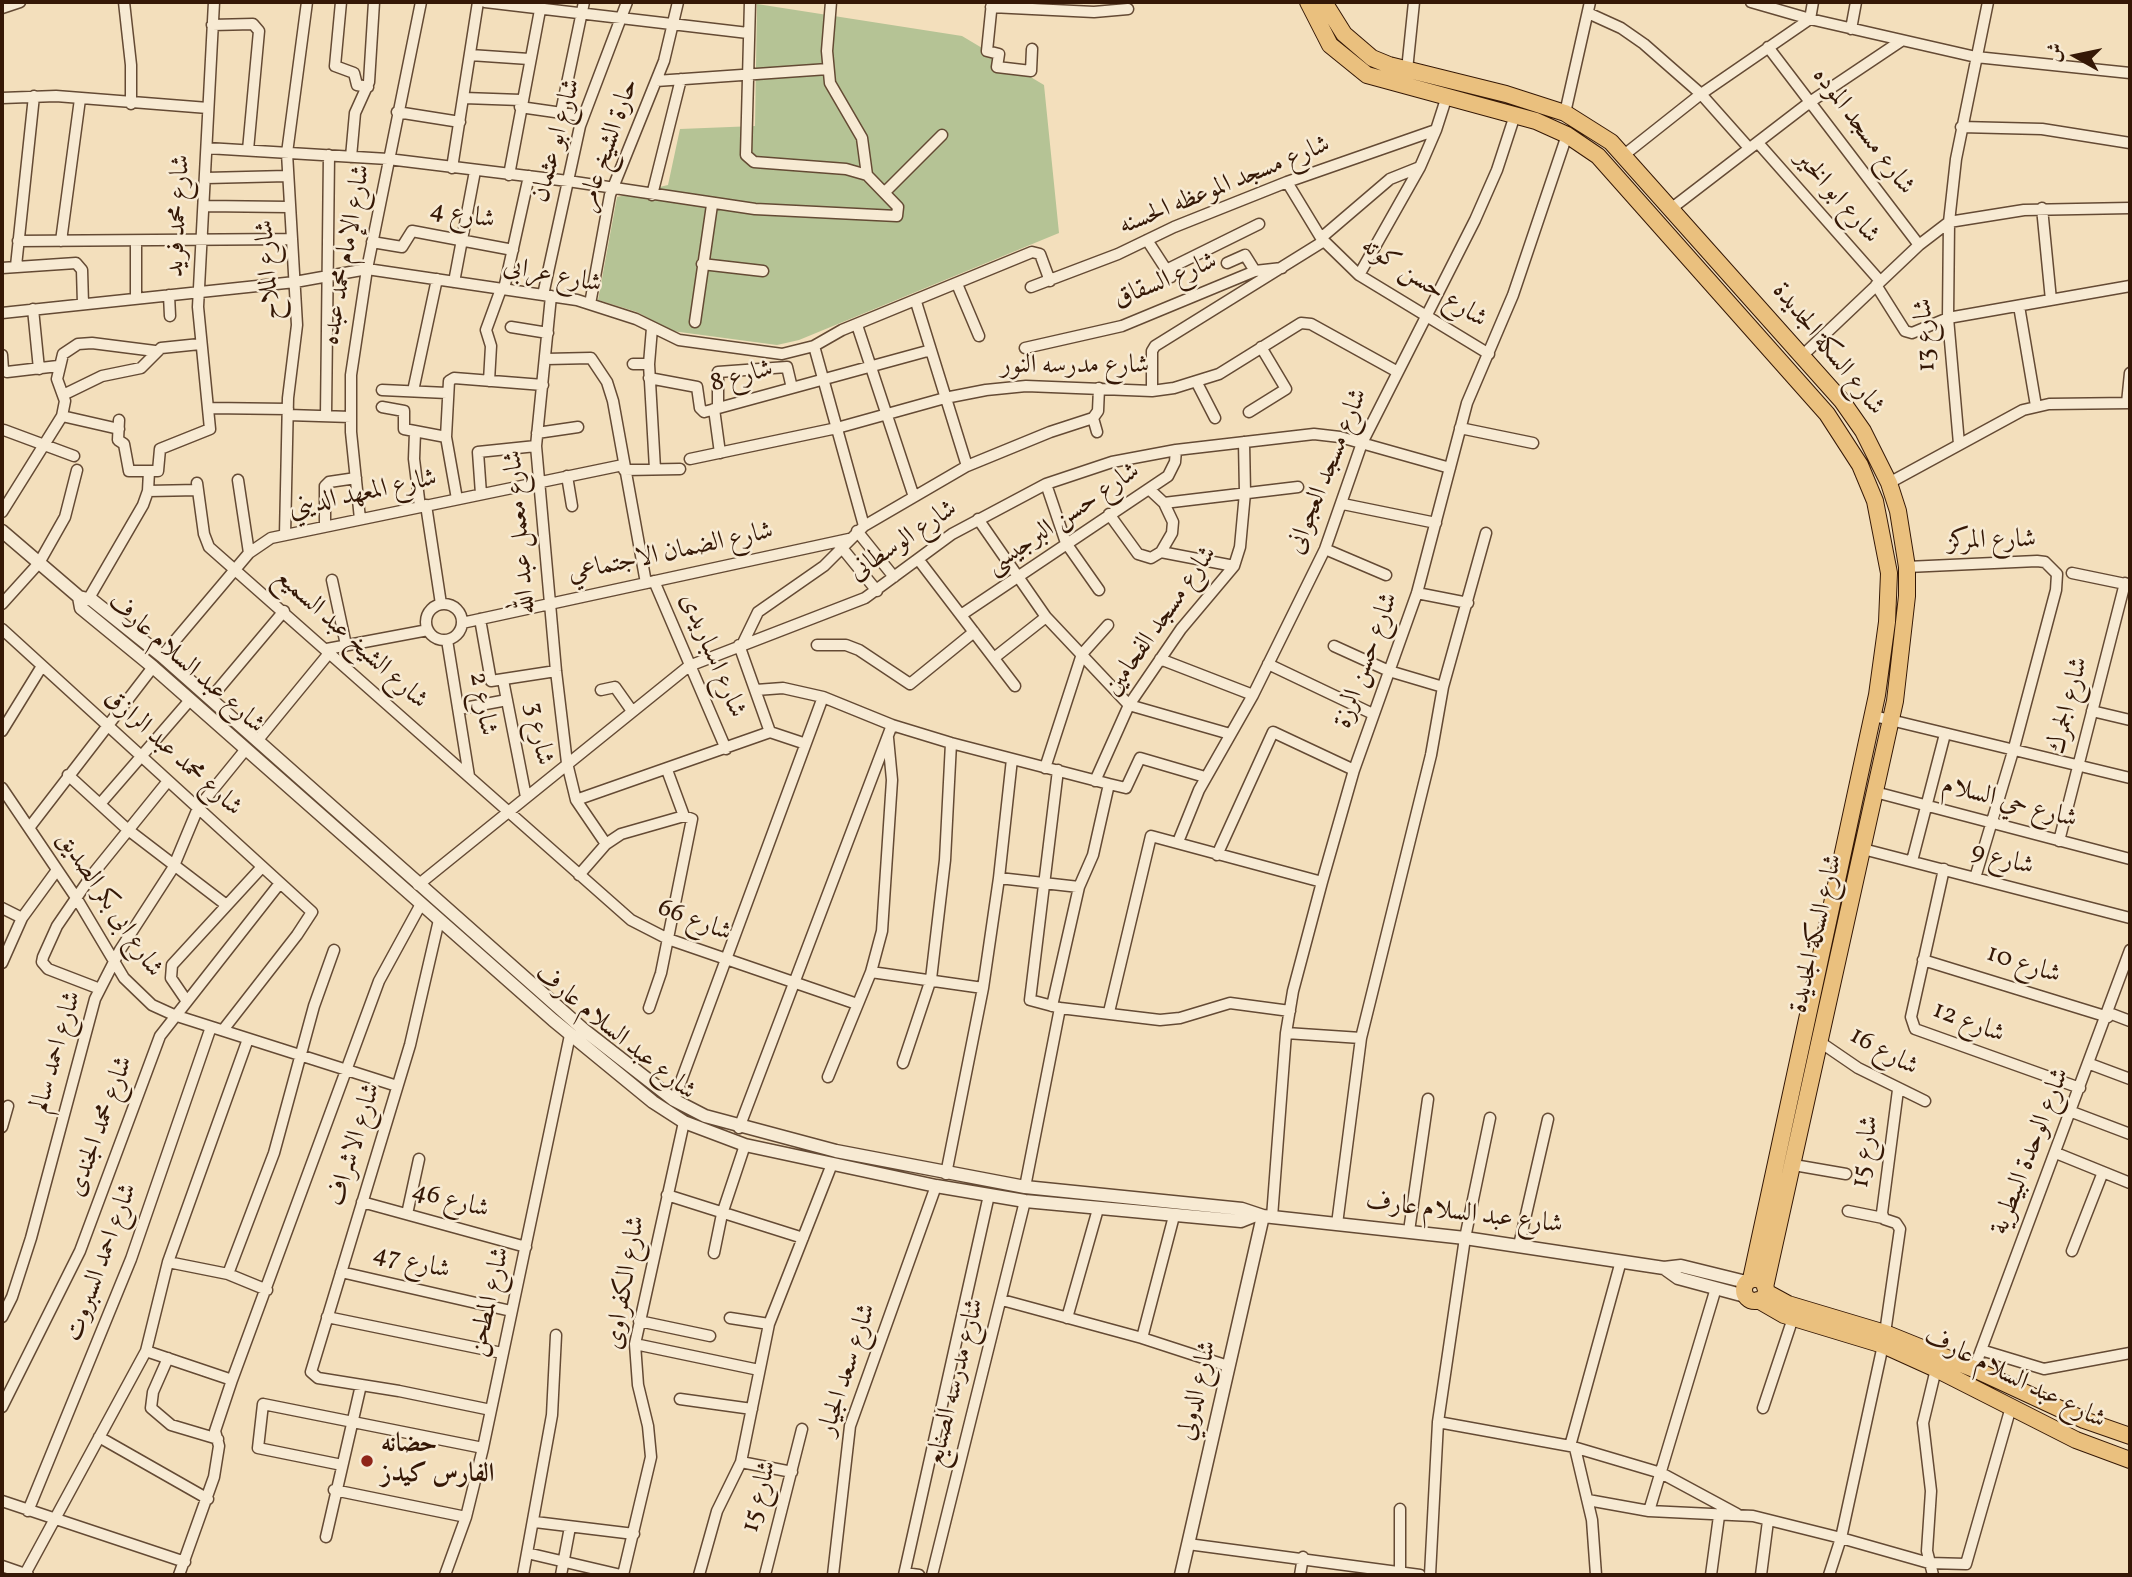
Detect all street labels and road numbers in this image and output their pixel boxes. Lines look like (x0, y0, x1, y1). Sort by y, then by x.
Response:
street label: شارع مسجد الموده (1804, 62, 1920, 202)
street label: حارة الشيخ عامر (573, 75, 647, 215)
street label: شارع ابو عثمان (527, 76, 589, 206)
street label: شارع مسجد الموعظه الحسنه (1115, 130, 1335, 244)
street label: شارع ابو الخير (1787, 145, 1885, 251)
street label: شارع محمد فريد (161, 154, 199, 278)
street label: شارع الإمام محمد عبده (317, 162, 379, 348)
street label: شارع 4 (427, 196, 497, 238)
street label: شارع الملاح (251, 219, 289, 321)
street label: شارع حسن كوته (1354, 232, 1492, 336)
street label: شارع السقاق (1110, 247, 1222, 317)
street label: شارع عرابى (500, 252, 604, 302)
street label: شارع السكة الجديدة (1764, 277, 1890, 423)
street label: شارع 13 (1909, 297, 1945, 373)
street label: شارع مدرسه النور (1001, 351, 1149, 383)
street label: شارع 8 (707, 355, 777, 401)
street label: شارع مسجد العجوانى (1282, 385, 1376, 559)
street label: شارع معمل عبد الله (499, 448, 545, 616)
street label: شارع حسن البرجيسى (981, 457, 1147, 583)
street label: شارع المعهد الديني (286, 464, 440, 526)
street label: شارع الوسطانى (844, 495, 964, 589)
street label: شارع الضمان الاجتماعي (566, 517, 776, 591)
street label: شارع المركز (1948, 526, 2036, 558)
street label: شارع مسجد الفحامين (1099, 541, 1225, 703)
street label: شارع الشيخ عبد السميع (267, 563, 433, 717)
street label: شارع عبد السلام عارف (100, 588, 270, 742)
street label: شارع اسباريدى (671, 589, 751, 723)
street label: شارع حسن الرزة (1329, 589, 1407, 733)
street label: شارع الجمرك (2043, 654, 2097, 758)
street label: شارع 2 (460, 670, 502, 738)
street label: شارع محمد عبد الرازق (96, 684, 248, 824)
street label: شارع 3 (516, 700, 558, 768)
street label: شارع حي السلام (1938, 771, 2080, 837)
street label: شارع ابى بكر الصديق (48, 826, 168, 984)
street label: شارع 9 (1967, 838, 2037, 884)
street label: شارع السكة الجديدة (1785, 852, 1851, 1016)
street label: شارع 66 (653, 894, 735, 950)
street label: شارع 10 (1982, 939, 2064, 993)
street label: شارع عبد السلام عارف (527, 959, 701, 1109)
street label: شارع احمد سالم (26, 988, 90, 1116)
street label: شارع 12 (1928, 996, 2008, 1052)
street label: شارع 16 (1843, 1022, 1923, 1084)
street label: شارع محمد الجندى (62, 1052, 142, 1202)
street label: شارع الوحدة البيطرية (1986, 1064, 2078, 1240)
street label: شارع الاشراف (322, 1080, 390, 1210)
street label: شارع 15 (1846, 1114, 1888, 1190)
street label: شارع 46 (408, 1177, 492, 1227)
street label: شارع احمد السبروت (60, 1180, 146, 1346)
street label: شارع عبد السلام عارف (1364, 1187, 1564, 1243)
street label: شارع الكفراوى (600, 1214, 654, 1352)
street label: شارع 47 (369, 1240, 453, 1288)
street label: شارع المطحن (463, 1244, 519, 1360)
street label: شارع مدرسه الصنايع (921, 1296, 993, 1470)
street label: شارع سعد الجيار (813, 1300, 885, 1440)
street label: شارع عبد السلام عارف (1918, 1322, 2110, 1438)
street label: شارع الدولي (1172, 1338, 1226, 1444)
street label: شارع 15 (736, 1458, 786, 1536)

